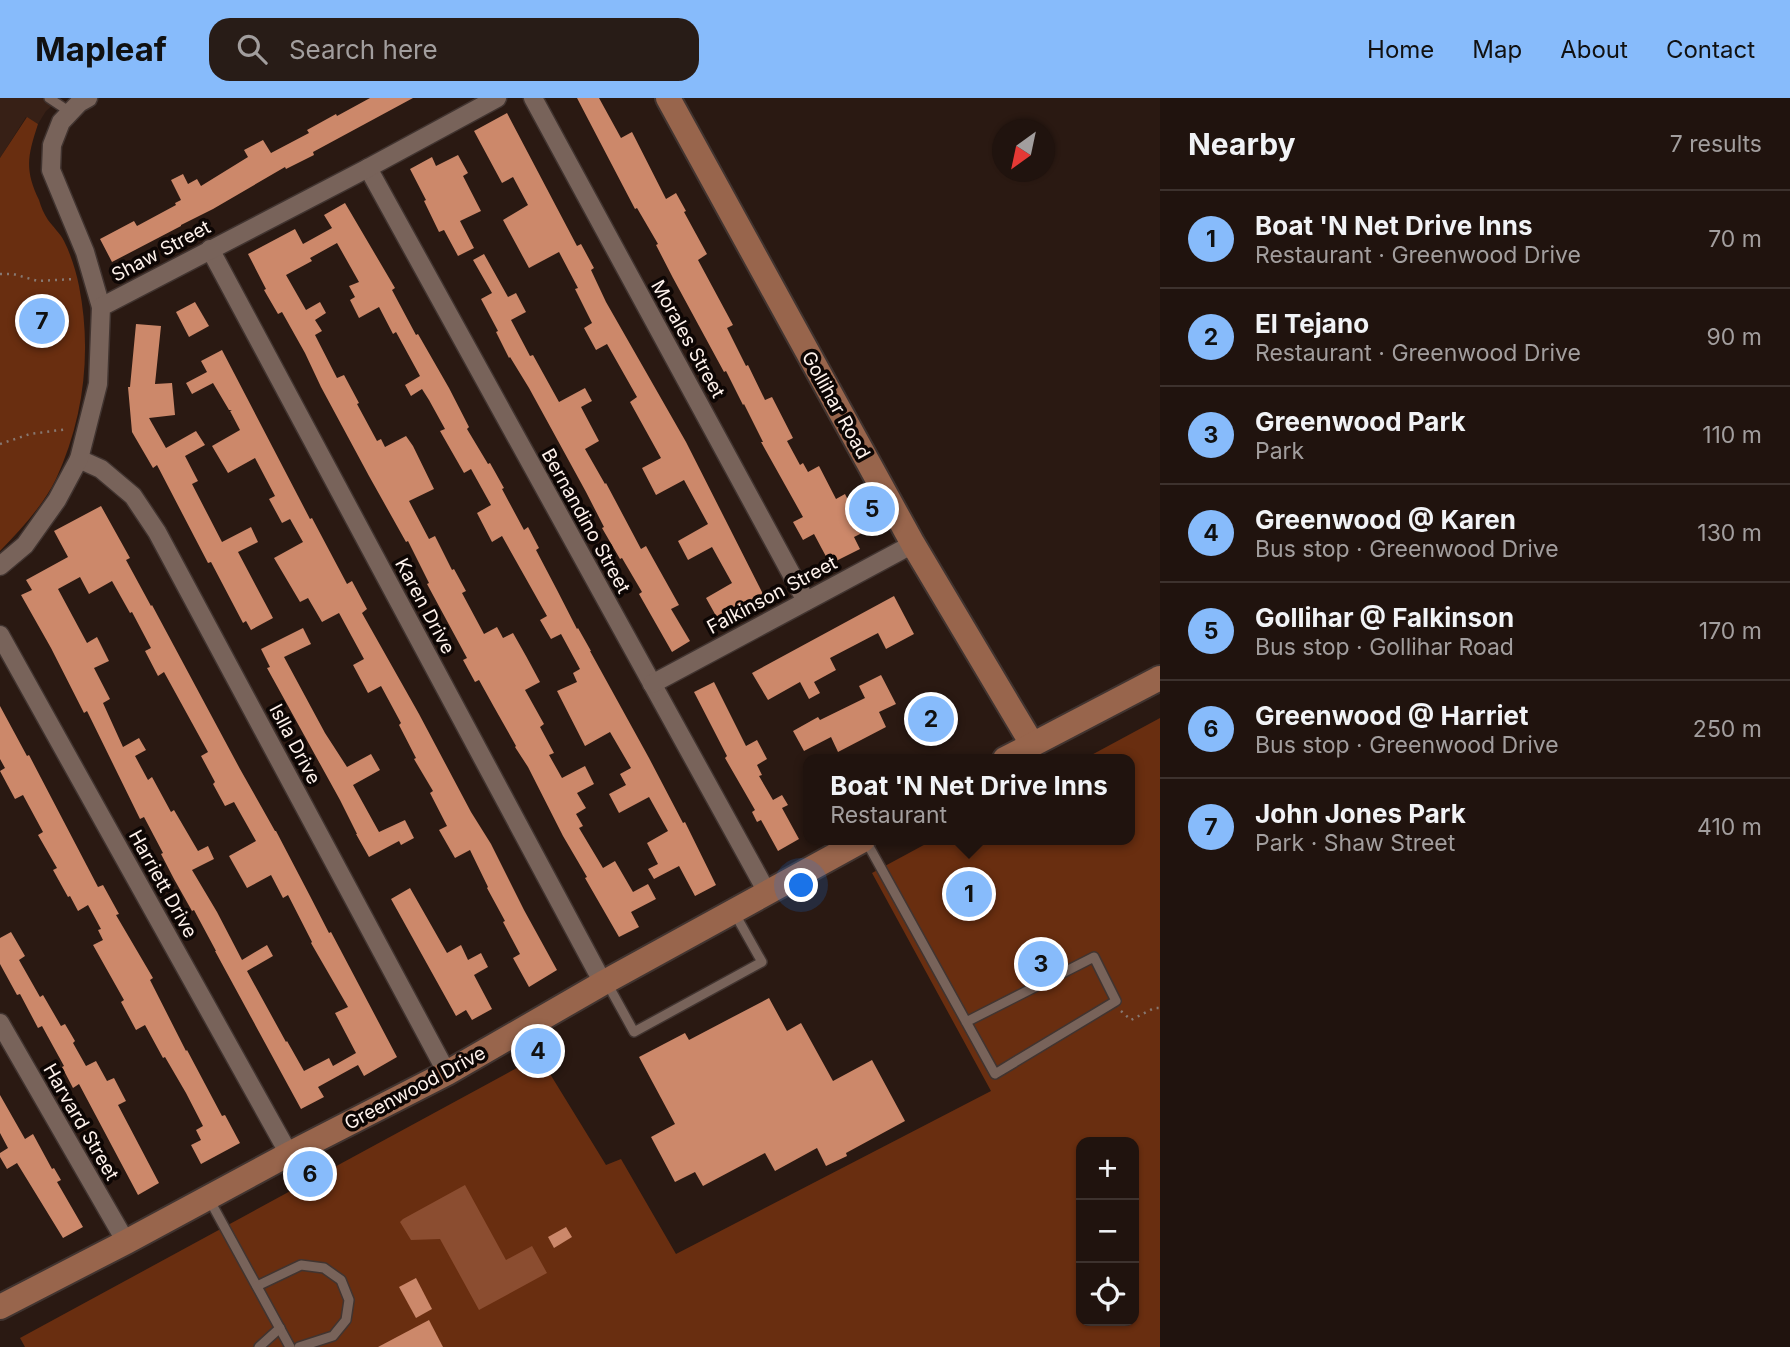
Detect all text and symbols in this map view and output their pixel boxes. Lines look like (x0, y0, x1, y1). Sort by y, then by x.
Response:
search box (209, 18, 699, 81)
text: Mapleaf (35, 29, 167, 69)
icon: search (233, 30, 271, 68)
text: Search here (289, 34, 438, 65)
text: Home (1367, 35, 1434, 64)
text: Map (1472, 35, 1522, 64)
text: About (1560, 35, 1628, 64)
text: Contact (1666, 35, 1755, 64)
north arrow (992, 119, 1055, 182)
text: Nearby (1188, 126, 1296, 162)
text: 7 results (1670, 130, 1762, 158)
text: Boat 'N Net Drive Inns (1255, 210, 1533, 241)
street label: Shaw Street (108, 215, 214, 287)
text: 1 (1206, 225, 1216, 253)
text: 70 m (1708, 225, 1762, 253)
text: Restaurant · Greenwood Drive (1255, 241, 1581, 269)
street label: Morales Street (646, 276, 730, 402)
pin: 7 (19, 295, 65, 347)
text: El Tejano (1255, 308, 1369, 339)
text: 2 (1204, 323, 1218, 351)
text: 90 m (1707, 323, 1762, 351)
text: Restaurant · Greenwood Drive (1255, 339, 1581, 367)
street label: Gollihar Road (797, 347, 875, 463)
text: Greenwood Park (1255, 406, 1466, 437)
text: 3 (1204, 421, 1218, 449)
text: 110 m (1702, 421, 1762, 449)
text: Park (1255, 437, 1304, 465)
street label: Bernandino Street (537, 445, 635, 597)
pin: 5 (849, 483, 895, 535)
text: Greenwood @ Karen (1255, 504, 1516, 535)
text: 4 (1203, 519, 1219, 547)
text: 130 m (1697, 519, 1762, 547)
text: Bus stop · Greenwood Drive (1255, 535, 1559, 563)
street label: Falkinson Street (703, 551, 841, 639)
street label: Karen Drive (390, 554, 460, 658)
text: Gollihar @ Falkinson (1255, 602, 1514, 633)
text: 5 (1204, 617, 1218, 645)
text: 170 m (1699, 617, 1762, 645)
text: Bus stop · Gollihar Road (1255, 633, 1514, 661)
pin: 2 (908, 693, 954, 745)
street label: Islla Drive (264, 700, 326, 788)
text: Greenwood @ Harriet (1255, 700, 1529, 731)
text: 6 (1204, 715, 1218, 743)
text: 250 m (1693, 715, 1762, 743)
text: Bus stop · Greenwood Drive (1255, 731, 1559, 759)
popup (803, 754, 1135, 845)
text: Boat 'N Net Drive Inns (830, 770, 1108, 801)
text: John Jones Park (1255, 798, 1466, 829)
text: Restaurant (830, 801, 947, 829)
text: 7 (1204, 813, 1218, 841)
text: 410 m (1697, 813, 1762, 841)
street label: Harriett Drive (124, 826, 202, 942)
text: Park · Shaw Street (1255, 829, 1455, 857)
your location (784, 868, 818, 902)
pin: 1 (946, 868, 992, 920)
pin: 3 (1018, 938, 1064, 990)
pin: 4 (515, 1025, 561, 1077)
street label: Greenwood Drive (341, 1041, 489, 1135)
street label: Harvard Street (38, 1060, 124, 1184)
map controls (1076, 1137, 1139, 1326)
button: + (1076, 1137, 1139, 1200)
pin: 6 (287, 1148, 333, 1200)
button: − (1076, 1200, 1139, 1263)
button: locate (1076, 1263, 1139, 1326)

